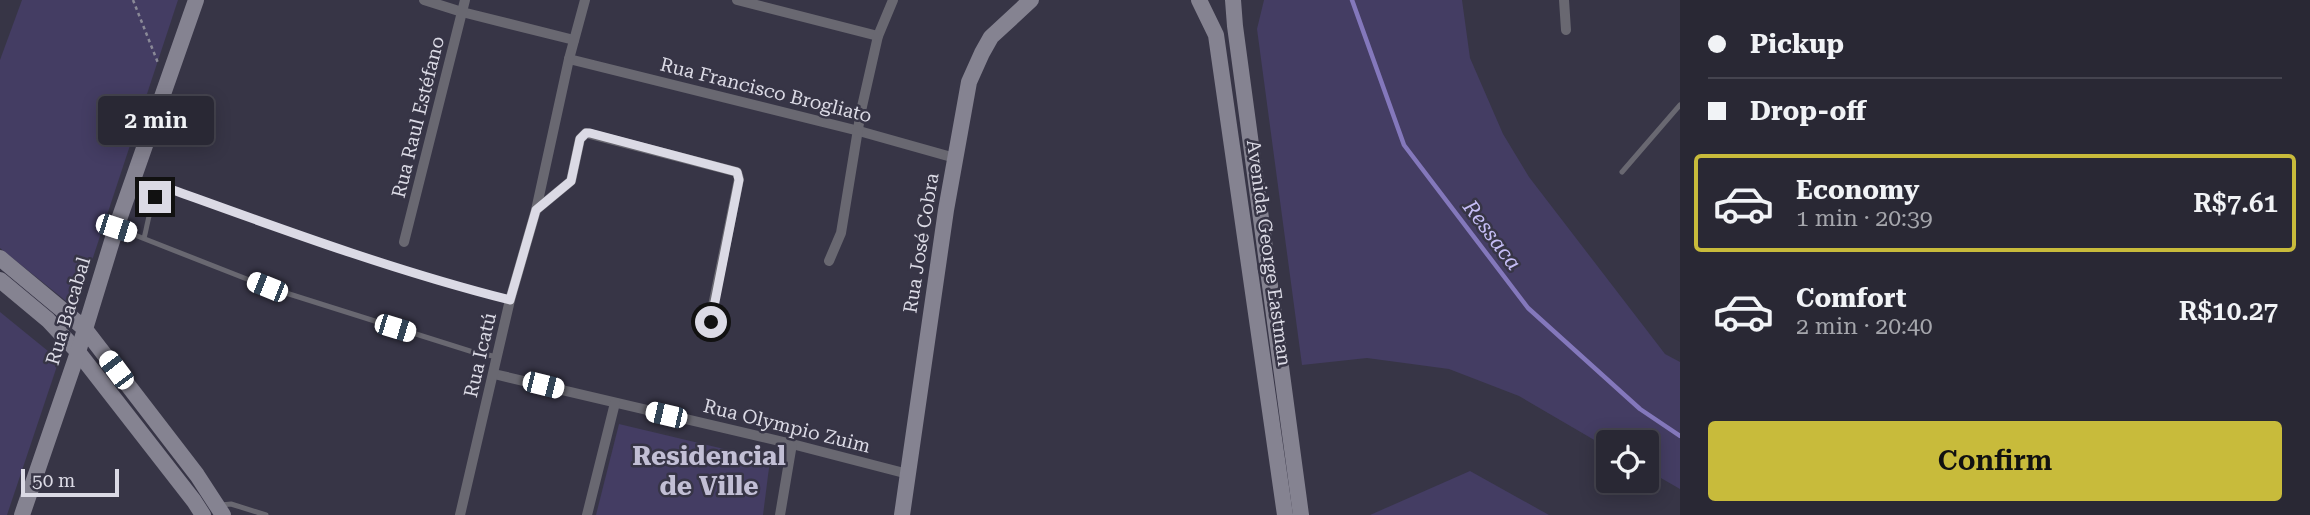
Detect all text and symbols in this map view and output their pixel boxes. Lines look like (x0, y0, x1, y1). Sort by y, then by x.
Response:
text: Pickup (1750, 29, 1844, 59)
street label: Rua Raul Estéfano (387, 34, 449, 200)
street label: Rua Francisco Brogliato (658, 53, 874, 127)
callout: 2 min (97, 96, 213, 144)
text: Drop-off (1750, 96, 1866, 126)
text: 2 min (124, 107, 188, 134)
street label: Avenida George Eastman (1242, 138, 1296, 368)
street label: Rua José Cobra (899, 171, 944, 315)
icon: car (1712, 172, 1775, 235)
text: Economy (1796, 175, 1919, 205)
route end (139, 181, 171, 213)
text: R$7.61 (2193, 188, 2278, 218)
water label: Ressaca (1457, 195, 1526, 275)
text: 1 min · 20:39 (1796, 205, 1933, 232)
car (93, 212, 140, 244)
street label: Rua Bacabal (41, 254, 95, 368)
car (244, 269, 291, 305)
icon: car (1712, 280, 1775, 343)
text: Comfort (1796, 283, 1906, 313)
text: R$10.27 (2179, 296, 2278, 326)
route start (695, 306, 727, 338)
street label: Rua Icatú (459, 310, 501, 400)
car (372, 312, 419, 344)
text: 2 min · 20:40 (1796, 313, 1933, 340)
car (95, 347, 138, 393)
car (521, 370, 566, 400)
street label: Rua Olympio Zuim (701, 394, 873, 458)
car (644, 400, 689, 430)
button: Confirm (1708, 421, 2282, 501)
map controls (1596, 430, 1659, 493)
button: locate (1596, 430, 1659, 493)
district label: Residencial de Ville (632, 441, 786, 501)
scale bar (21, 466, 119, 498)
text: 50 m (32, 469, 75, 492)

